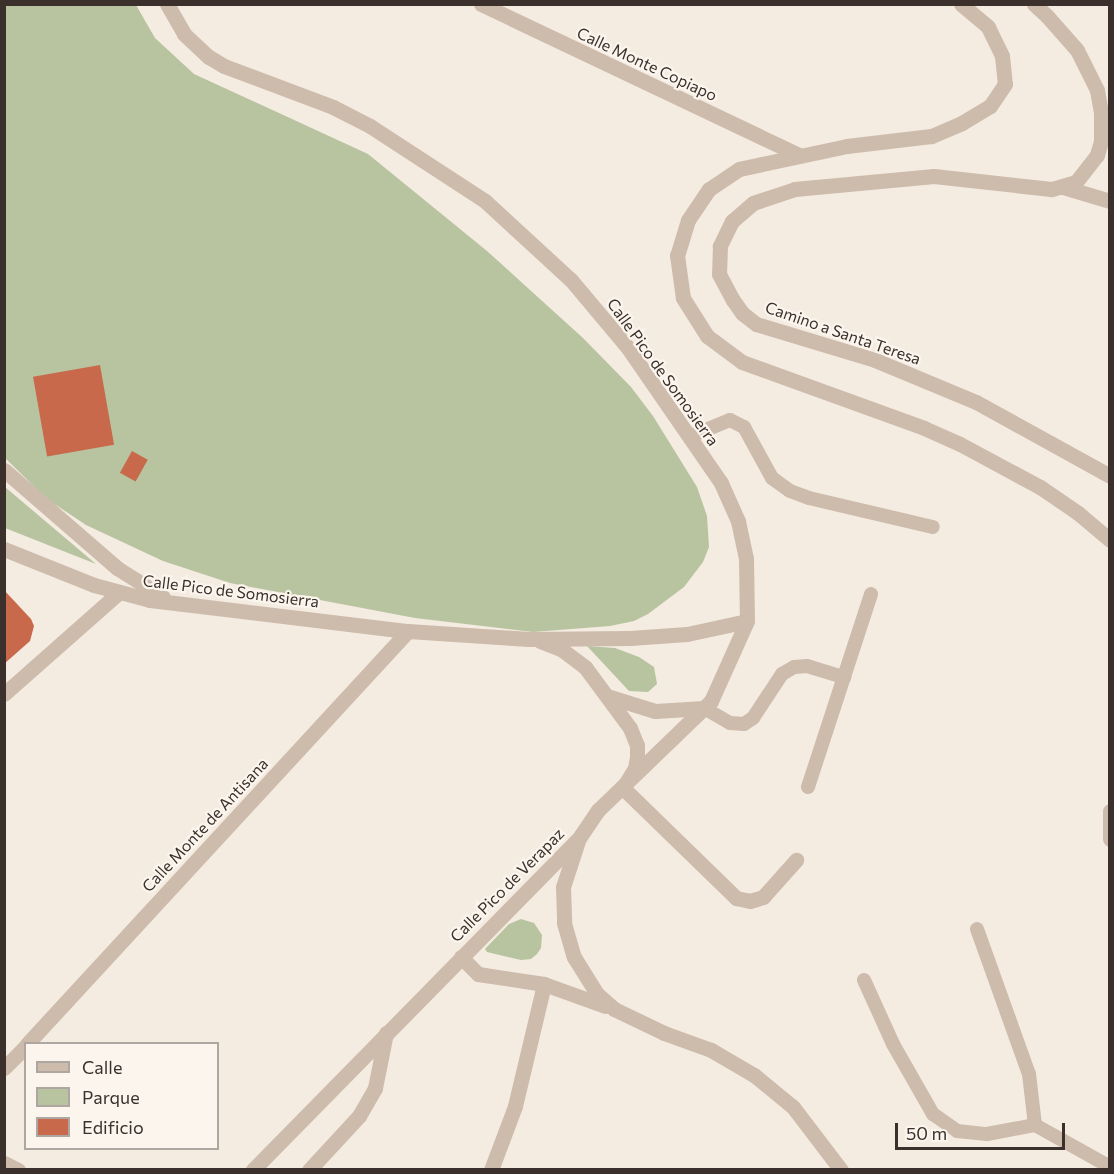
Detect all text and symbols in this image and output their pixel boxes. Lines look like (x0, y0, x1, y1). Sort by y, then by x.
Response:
street label: Calle Monte Copiapo (574, 23, 720, 105)
street label: Calle Pico de Somosierra (603, 295, 723, 449)
street label: Camino a Santa Teresa (763, 297, 923, 369)
street label: Calle Pico de Somosierra (142, 571, 320, 611)
street label: Calle Monte de Antisana (138, 754, 272, 896)
street label: Calle Pico de Verapaz (446, 824, 568, 946)
legend (24, 1042, 219, 1150)
text: Calle (82, 1056, 122, 1078)
text: Parque (82, 1086, 140, 1108)
scale bar (898, 1111, 1068, 1149)
text: Edificio (82, 1116, 144, 1138)
text: 50 m (906, 1122, 947, 1144)

